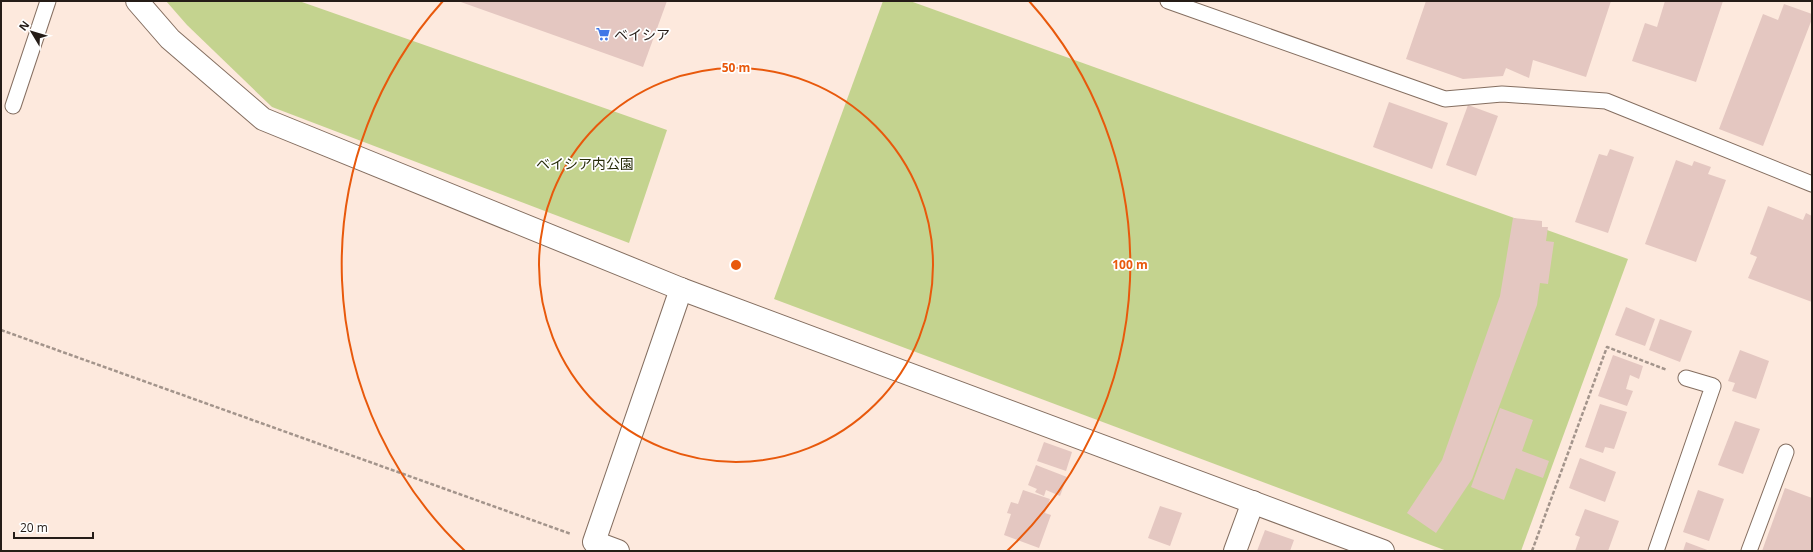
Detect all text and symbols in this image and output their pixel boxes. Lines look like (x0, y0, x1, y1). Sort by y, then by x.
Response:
north arrow (12, 12, 52, 52)
text: N (15, 17, 32, 34)
place label: ベイシア (614, 25, 670, 44)
supermarket icon: ベイシア (595, 26, 611, 42)
text: 50 m (722, 59, 750, 76)
park label: ベイシア内公園 (536, 154, 634, 173)
text: 100 m (1112, 256, 1148, 273)
centre of rings (729, 258, 743, 272)
scale bar (14, 514, 93, 540)
text: 20 m (20, 519, 48, 536)

